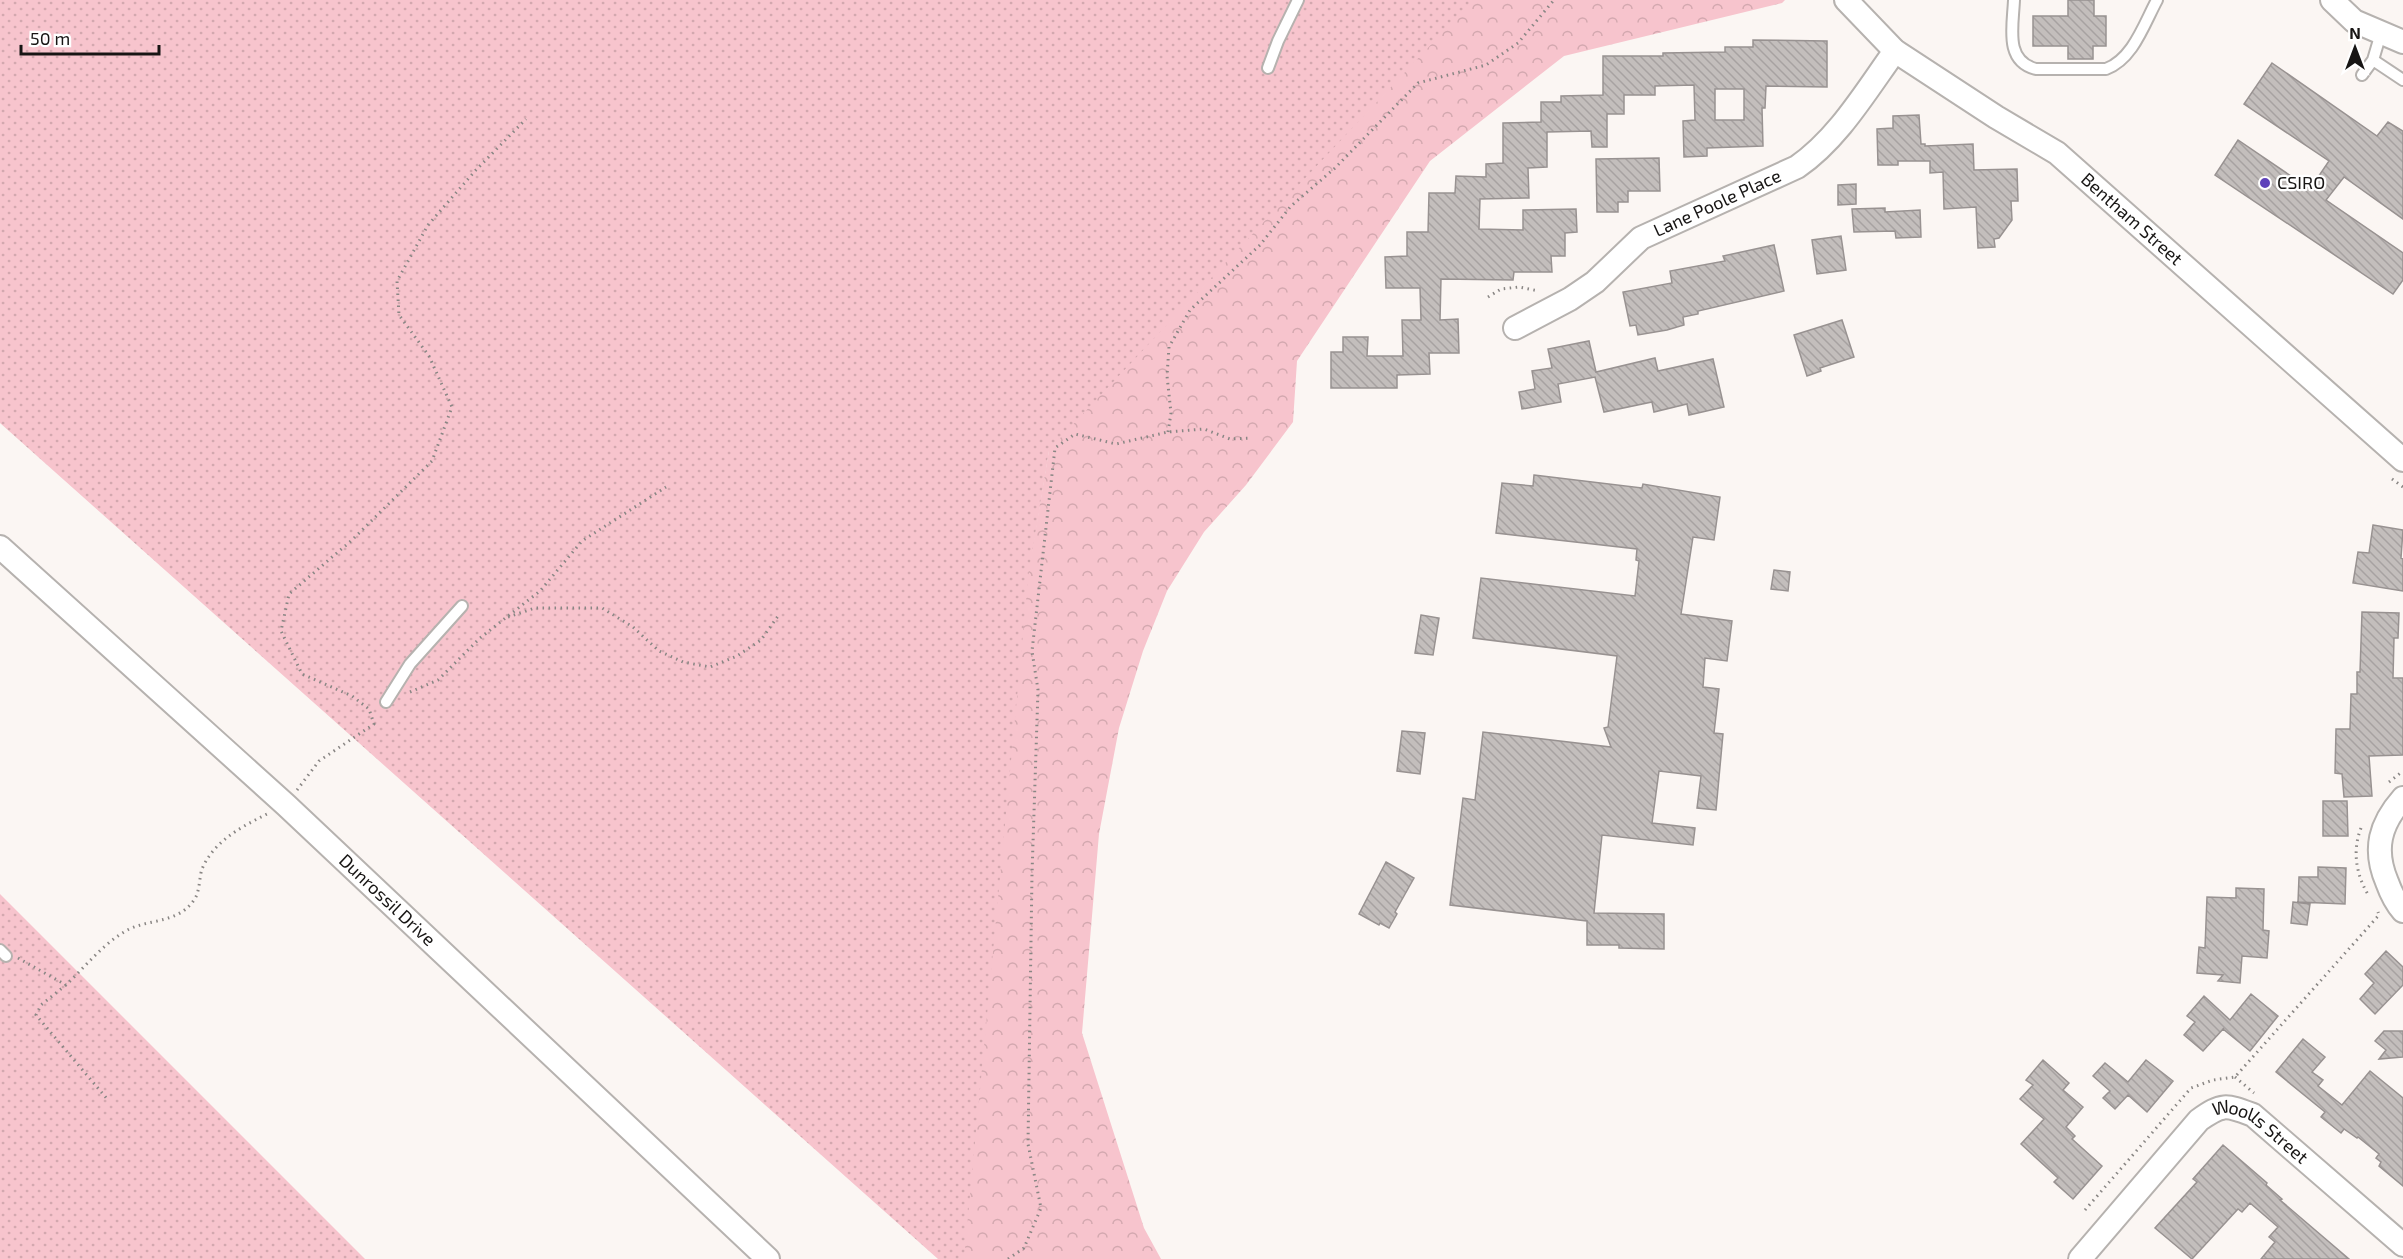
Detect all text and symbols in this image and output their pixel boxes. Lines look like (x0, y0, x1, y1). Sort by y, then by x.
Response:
scale bar (21, 18, 159, 56)
north arrow (2325, 18, 2385, 78)
text: N (2349, 23, 2361, 42)
text: 50 m (30, 27, 70, 49)
street label: Lane Poole Place (1650, 164, 1784, 241)
street label: Bentham Street (2077, 168, 2188, 269)
place label: CSIRO (2277, 171, 2325, 193)
marker: CSIRO (2258, 176, 2272, 190)
street label: Dunrossil Drive (335, 849, 441, 950)
street label: Woolls Street (2210, 1094, 2313, 1168)

